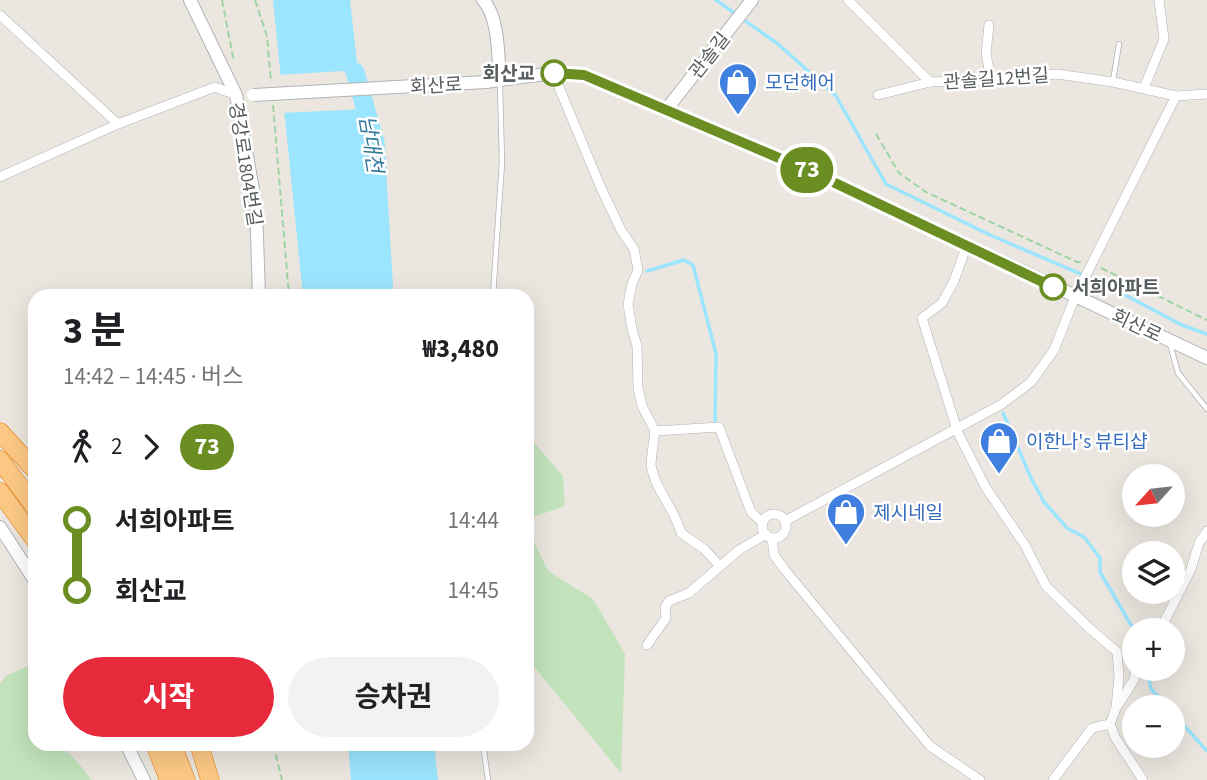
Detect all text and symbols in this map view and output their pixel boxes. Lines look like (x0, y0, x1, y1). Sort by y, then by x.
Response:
street label: 관솔길 (683, 27, 737, 85)
marker: 회산교 (541, 60, 567, 86)
place label: 회산교 (483, 61, 535, 88)
shop icon: 모던헤어 (717, 61, 759, 116)
street label: 관솔길12번길 (942, 62, 1050, 97)
place label: 모던헤어 (765, 70, 835, 97)
street label: 회산로 (409, 72, 463, 101)
street label: 경강로1804번길 (221, 100, 268, 228)
water label: 남대천 (352, 113, 391, 178)
line badge: 73 (776, 147, 838, 193)
text: 73 (794, 152, 820, 187)
marker: 서희아파트 (1040, 274, 1066, 300)
place label: 서희아파트 (1072, 275, 1159, 302)
street label: 회산로 (1107, 303, 1166, 350)
text: 3 분 (63, 304, 126, 358)
text: ₩3,480 (423, 330, 499, 367)
text: 14:42 – 14:45 · 버스 (63, 360, 243, 393)
shop icon: 이한나's 뷰티샵 (978, 420, 1020, 475)
icon: walk (63, 428, 101, 466)
icon: forward (132, 428, 170, 466)
text: 73 (194, 429, 220, 464)
place label: 이한나's 뷰티샵 (1026, 429, 1147, 456)
text: 2 (111, 430, 122, 463)
north arrow (1122, 464, 1185, 527)
map controls (1122, 464, 1185, 758)
shop icon: 제시네일 (825, 491, 867, 546)
place label: 제시네일 (873, 500, 943, 527)
text: 서희아파트 (115, 503, 235, 540)
text: 14:44 (448, 504, 499, 537)
button: layers (1122, 541, 1185, 604)
text: 회산교 (115, 573, 187, 610)
text: 14:45 (448, 574, 499, 607)
button: + (1122, 618, 1185, 681)
button: 시작 (63, 657, 274, 737)
button: 승차권 (288, 657, 499, 737)
button: − (1122, 695, 1185, 758)

